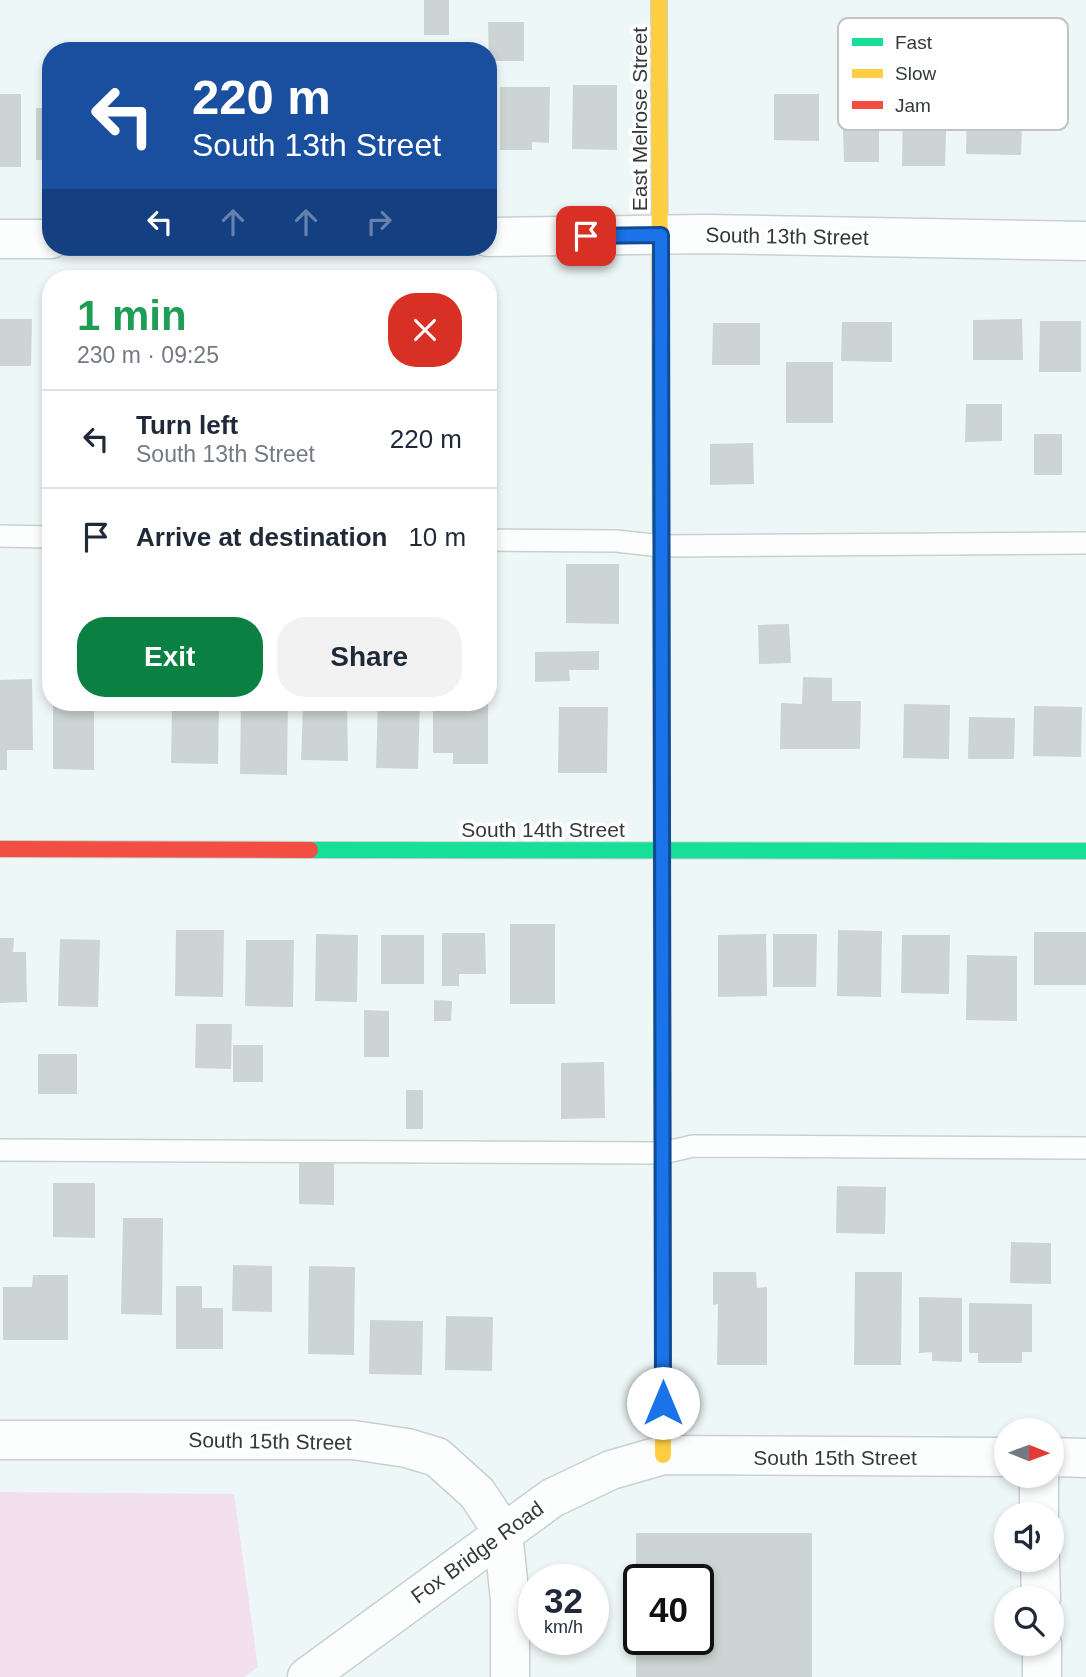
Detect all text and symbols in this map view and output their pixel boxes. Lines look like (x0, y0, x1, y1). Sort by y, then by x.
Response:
legend (838, 18, 1068, 130)
street label: East Melrose Street (628, 27, 651, 211)
text: Fast (895, 32, 933, 53)
text: Slow (895, 63, 936, 84)
icon: left (77, 70, 168, 161)
text: 220 m (192, 70, 331, 124)
text: Jam (895, 95, 931, 116)
text: South 13th Street (192, 127, 441, 163)
icon: left (141, 203, 179, 241)
icon: ahead (214, 203, 252, 241)
icon: ahead (287, 203, 325, 241)
icon: right (360, 203, 398, 241)
pin (556, 206, 616, 266)
icon: arrive (567, 217, 605, 255)
street label: South 13th Street (705, 223, 869, 249)
text: 1 min (77, 292, 187, 339)
button: close (388, 293, 462, 367)
text: 230 m · 09:25 (77, 342, 219, 368)
text: Turn left (136, 410, 238, 440)
icon: left (77, 420, 115, 458)
text: 220 m (390, 424, 462, 454)
text: South 13th Street (136, 441, 315, 467)
icon: arrive (77, 518, 115, 556)
text: Arrive at destination (136, 522, 387, 552)
text: 10 m (408, 522, 466, 552)
button: Exit (77, 617, 263, 697)
button: Share (277, 617, 462, 697)
street label: South 14th Street (461, 818, 625, 841)
position arrow (626, 1366, 700, 1440)
north arrow (994, 1418, 1064, 1488)
map controls (994, 1418, 1064, 1656)
street label: South 15th Street (188, 1428, 352, 1454)
street label: South 15th Street (753, 1446, 917, 1469)
street label: Fox Bridge Road (406, 1496, 548, 1608)
button: sound (994, 1502, 1064, 1572)
speed limit sign: 40 (623, 1564, 714, 1655)
text: 32 (544, 1581, 583, 1620)
button: search (994, 1586, 1064, 1656)
text: km/h (544, 1617, 583, 1637)

